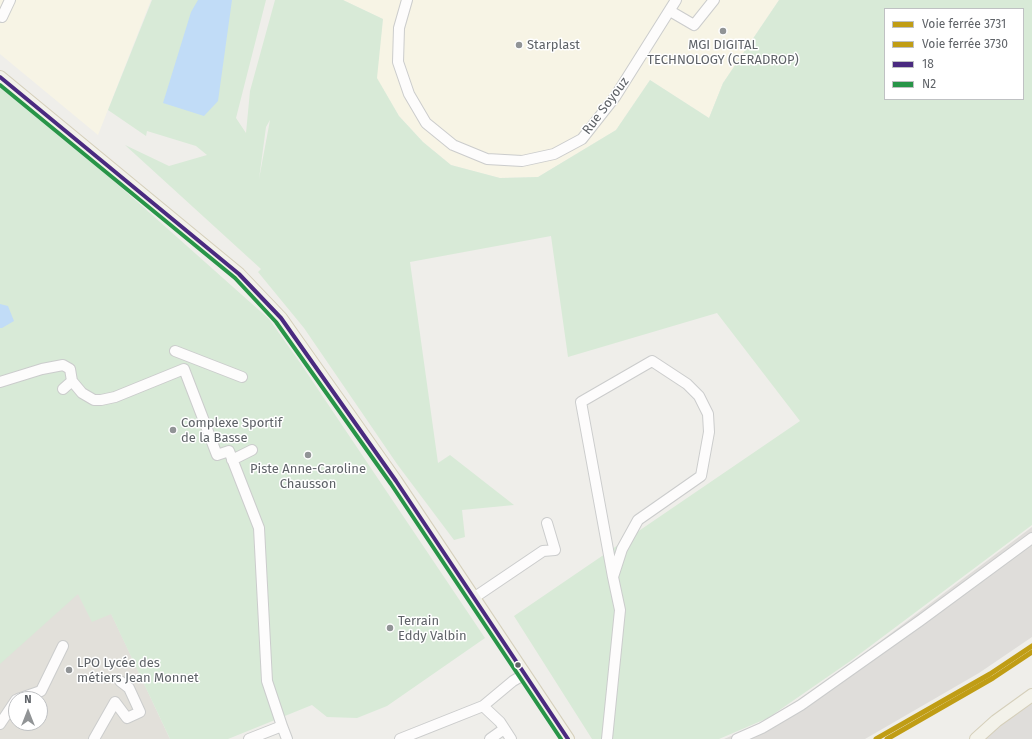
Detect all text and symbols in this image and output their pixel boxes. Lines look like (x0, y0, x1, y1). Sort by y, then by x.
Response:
legend (884, 8, 1024, 100)
text: Voie ferrée 3731 (922, 17, 1006, 31)
marker: MGI DIGITAL TECHNOLOGY (CERADROP) (718, 26, 728, 36)
place label: Starplast (527, 37, 580, 53)
place label: MGI DIGITAL TECHNOLOGY (CERADROP) (647, 37, 799, 68)
text: Voie ferrée 3730 (922, 37, 1008, 51)
marker: Starplast (514, 40, 524, 50)
text: 18 (922, 57, 934, 71)
street label: Rue Soyouz (579, 74, 633, 138)
text: N2 (922, 77, 936, 91)
place label: Complexe Sportif de la Basse (181, 415, 282, 446)
marker: Complexe Sportif de la Basse (168, 425, 178, 435)
marker: Piste Anne-Caroline Chausson (303, 450, 313, 460)
place label: Piste Anne-Caroline Chausson (250, 461, 366, 492)
place label: Terrain Eddy Valbin (398, 613, 467, 644)
marker: Terrain Eddy Valbin (385, 623, 395, 633)
place label: LPO Lycée des métiers Jean Monnet (77, 655, 199, 686)
unlabelled marker (513, 660, 523, 670)
marker: LPO Lycée des métiers Jean Monnet (64, 665, 74, 675)
north arrow (8, 691, 48, 731)
text: N (24, 693, 32, 706)

